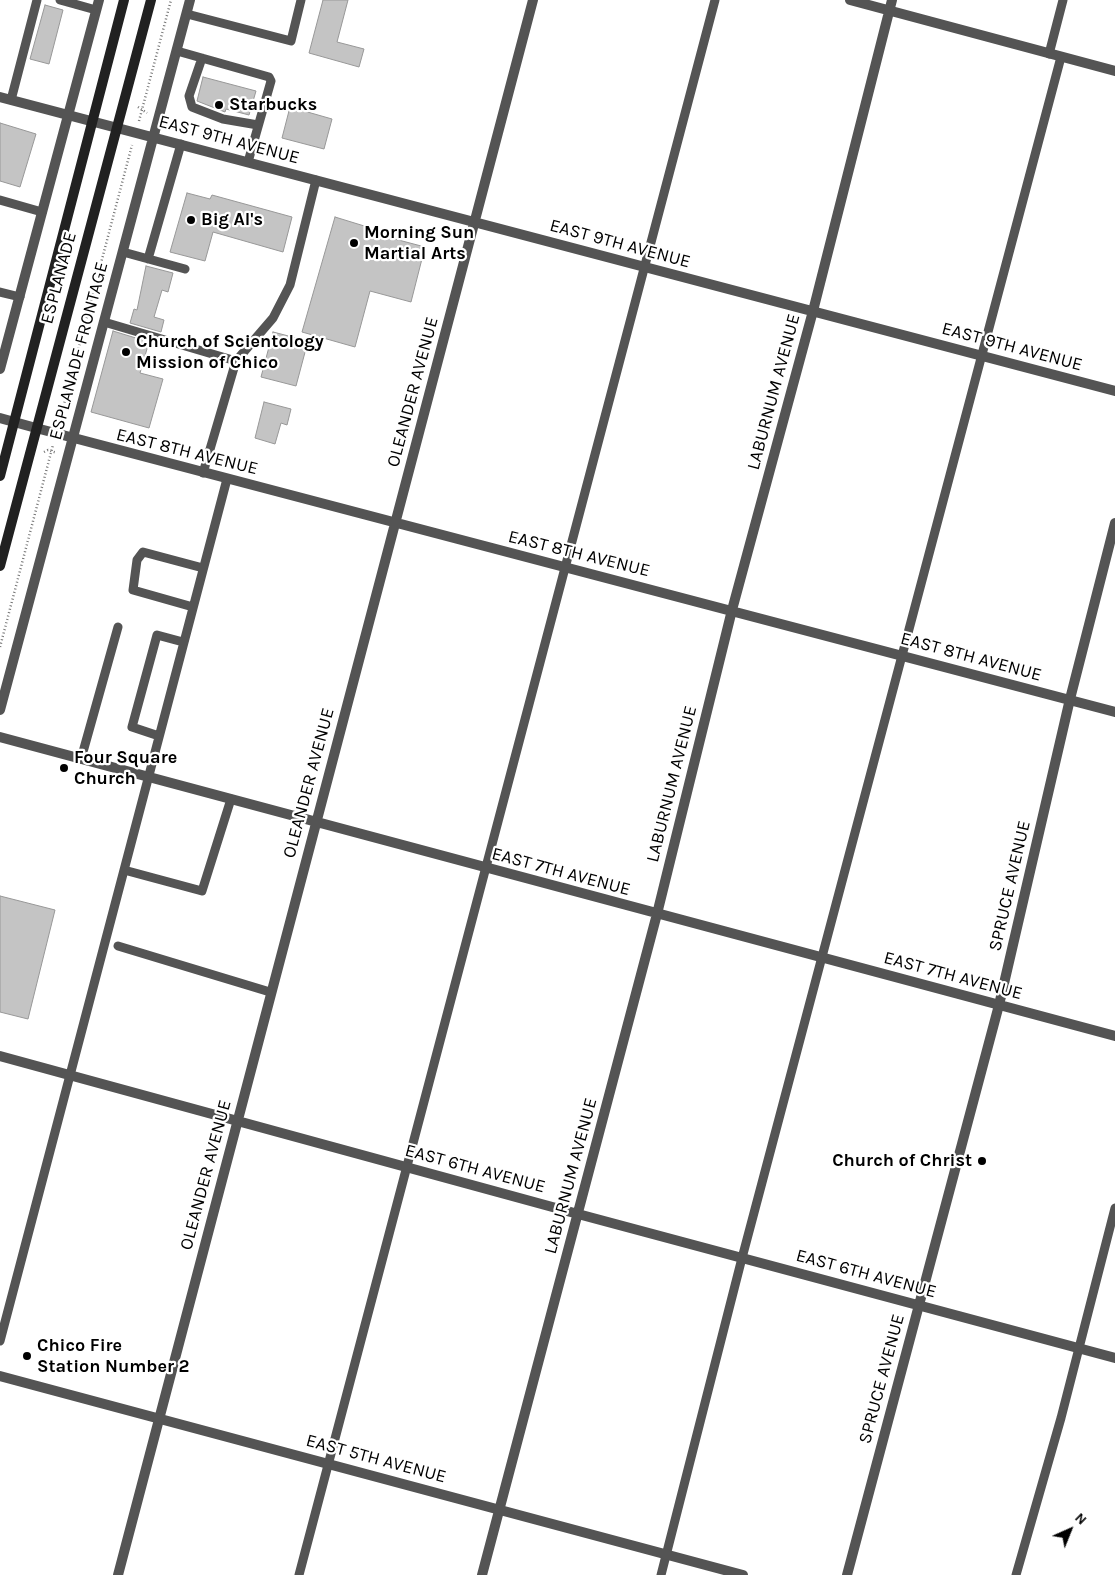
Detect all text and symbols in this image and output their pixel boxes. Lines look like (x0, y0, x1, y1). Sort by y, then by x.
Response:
place label: Starbucks (229, 94, 317, 116)
marker: Starbucks (213, 99, 225, 111)
street label: EAST 9TH AVENUE (156, 111, 302, 169)
place label: Big Al's (201, 209, 263, 231)
marker: Big Al's (185, 214, 197, 226)
street label: EAST 9TH AVENUE (547, 215, 693, 273)
place label: Morning Sun Martial Arts (364, 222, 474, 264)
street label: ESPLANADE (36, 230, 82, 326)
marker: Morning Sun Martial Arts (348, 237, 360, 249)
street label: ESPLANADE FRONTAGE (45, 260, 113, 442)
street label: LABURNUM AVENUE (743, 312, 805, 472)
street label: OLEANDER AVENUE (383, 315, 443, 469)
street label: EAST 9TH AVENUE (939, 318, 1085, 376)
place label: Church of Scientology Mission of Chico (136, 331, 324, 374)
marker: Church of Scientology Mission of Chico (120, 346, 132, 358)
street label: EAST 8TH AVENUE (114, 424, 260, 480)
street label: EAST 8TH AVENUE (506, 526, 652, 582)
street label: EAST 8TH AVENUE (898, 628, 1044, 686)
street label: LABURNUM AVENUE (642, 703, 702, 865)
street label: OLEANDER AVENUE (279, 706, 339, 860)
place label: Four Square Church (74, 747, 177, 790)
marker: Four Square Church (58, 762, 70, 774)
street label: SPRUCE AVENUE (984, 819, 1036, 953)
street label: EAST 7TH AVENUE (489, 843, 633, 901)
street label: EAST 7TH AVENUE (881, 947, 1025, 1005)
street label: LABURNUM AVENUE (540, 1096, 602, 1256)
street label: OLEANDER AVENUE (176, 1098, 236, 1252)
street label: EAST 6TH AVENUE (402, 1140, 548, 1198)
place label: Church of Christ (832, 1150, 972, 1172)
marker: Church of Christ (976, 1155, 988, 1167)
street label: EAST 6TH AVENUE (793, 1245, 939, 1303)
street label: SPRUCE AVENUE (854, 1312, 910, 1446)
place label: Chico Fire Station Number 2 (37, 1335, 189, 1378)
marker: Chico Fire Station Number 2 (21, 1350, 33, 1362)
street label: EAST 5TH AVENUE (303, 1430, 449, 1488)
north arrow (1045, 1505, 1095, 1555)
text: N (1071, 1509, 1090, 1528)

